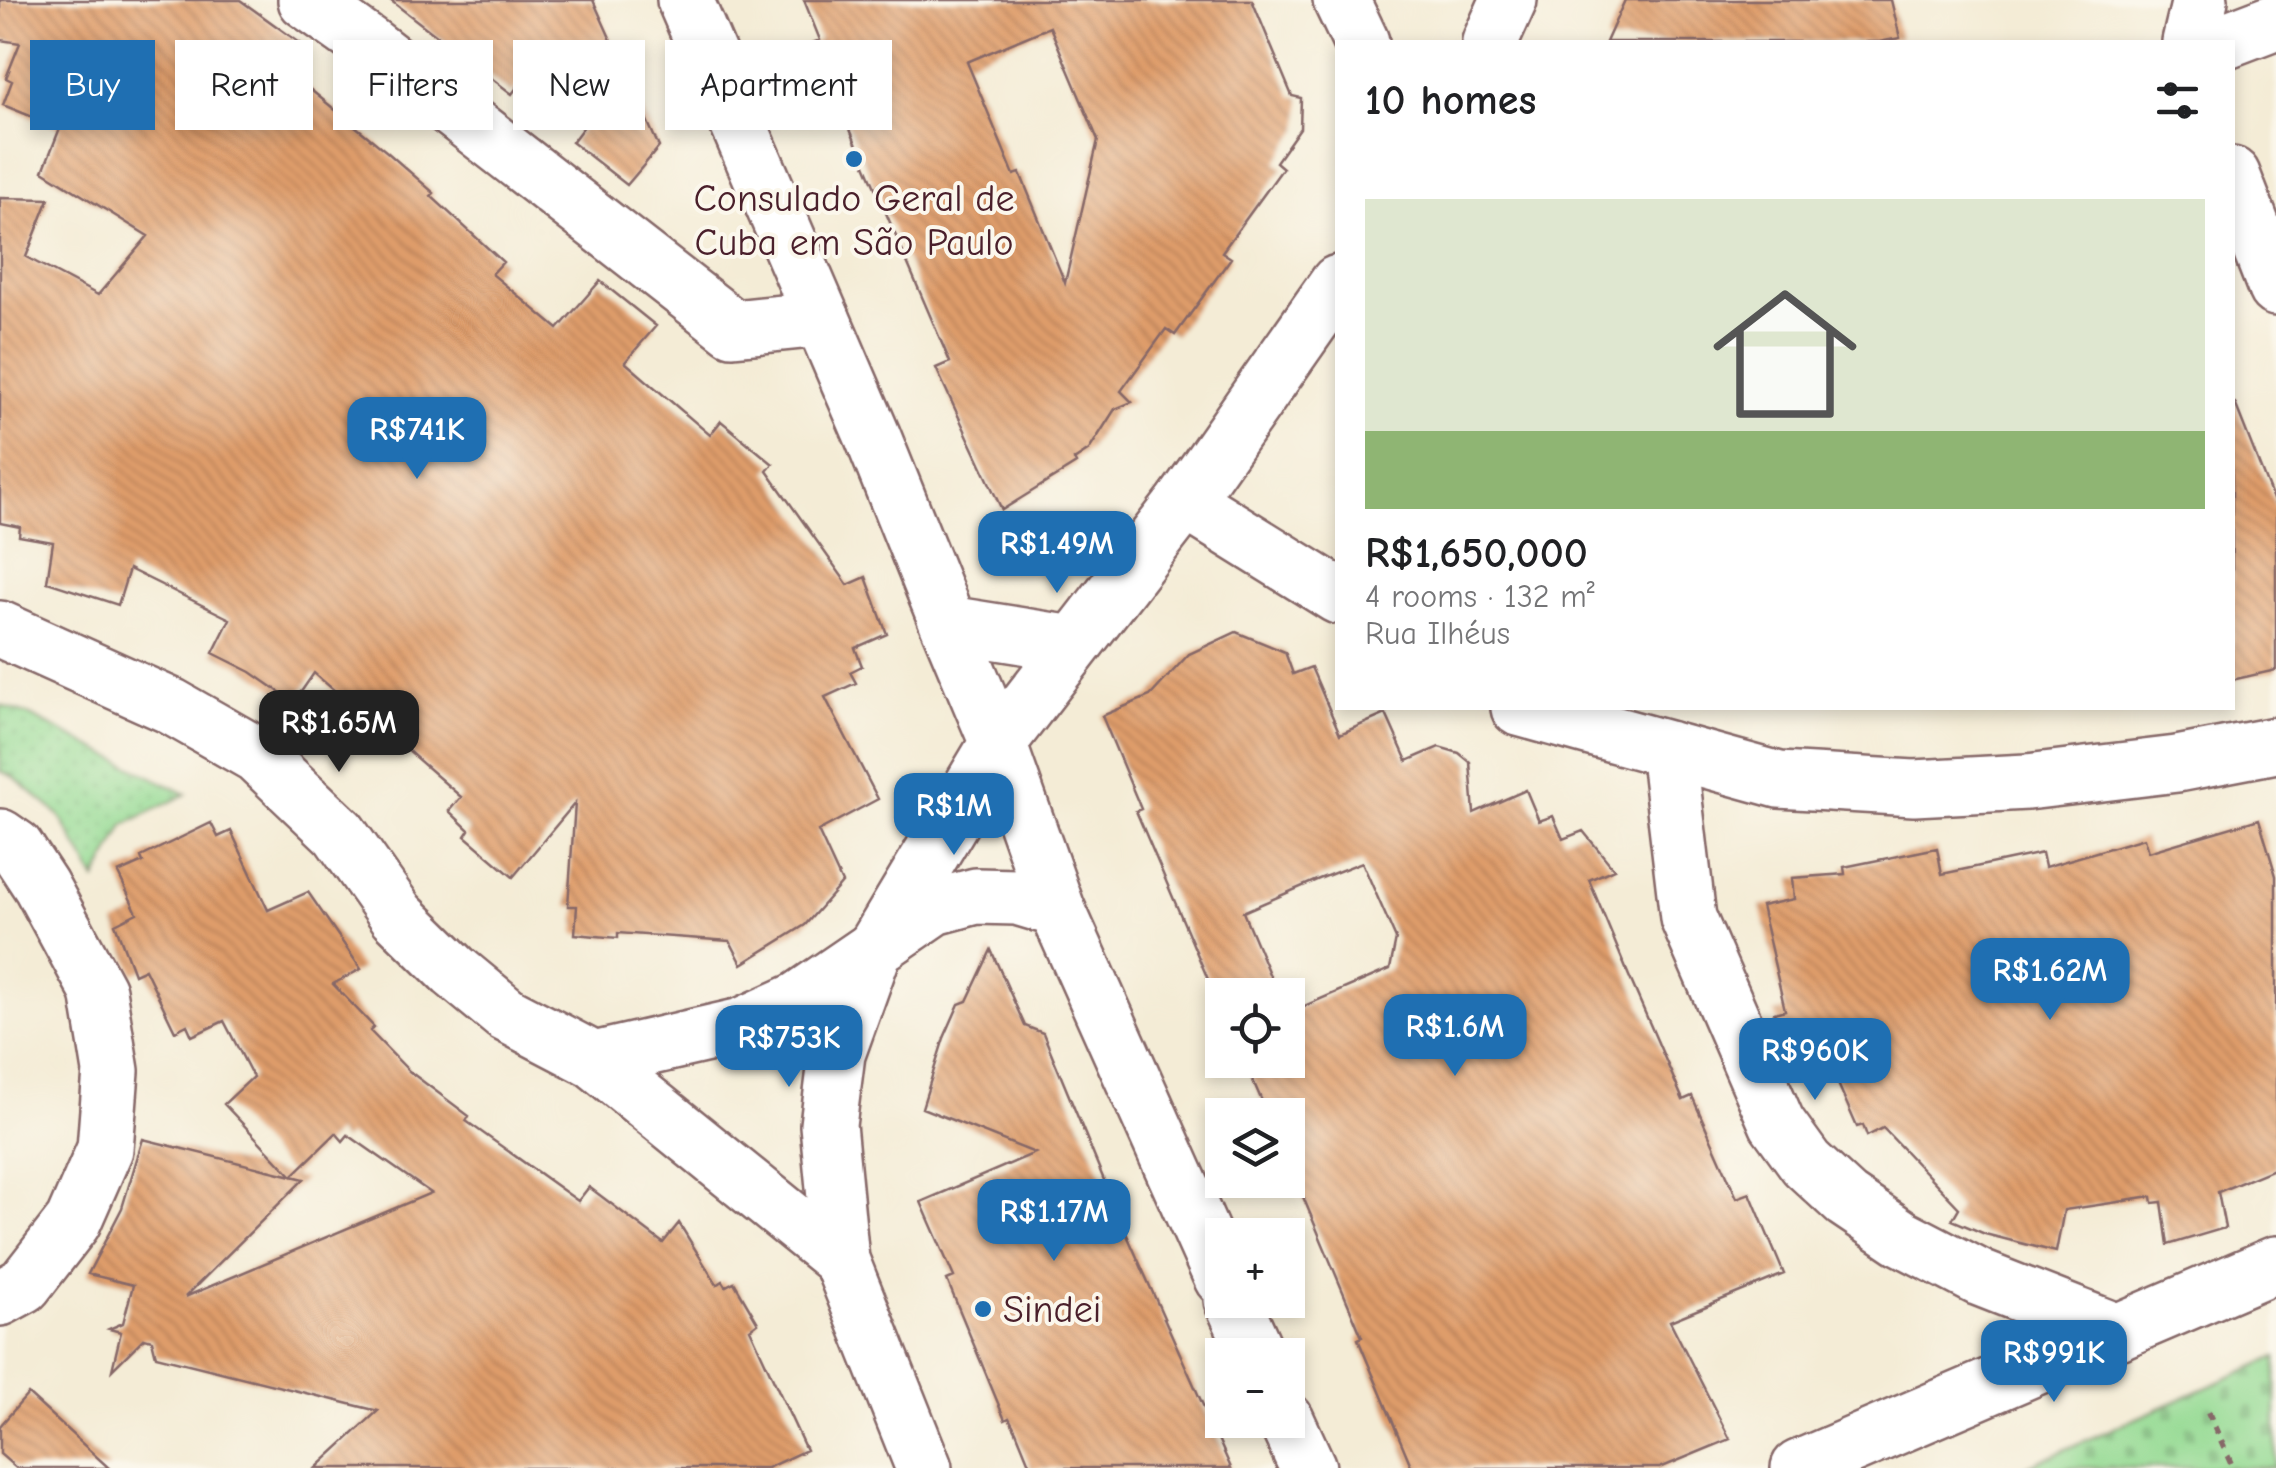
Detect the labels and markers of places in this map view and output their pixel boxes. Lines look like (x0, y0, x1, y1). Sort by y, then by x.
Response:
marker: Consulado Geral de Cuba em São Paulo (843, 148, 865, 170)
place label: Consulado Geral de Cuba em São Paulo (694, 177, 1014, 265)
pin: R$741K (336, 397, 498, 482)
pin: R$1.49M (965, 511, 1149, 596)
pin: R$1.65M (247, 690, 431, 775)
pin: R$1M (895, 773, 1013, 858)
pin: R$1.62M (1958, 938, 2142, 1023)
pin: R$1.6M (1374, 994, 1536, 1079)
pin: R$753K (708, 1005, 870, 1090)
pin: R$960K (1734, 1018, 1896, 1103)
pin: R$1.17M (962, 1179, 1146, 1264)
place label: Sindei (1003, 1288, 1101, 1332)
marker: Sindei (972, 1298, 994, 1320)
pin: R$991K (1973, 1320, 2135, 1405)

